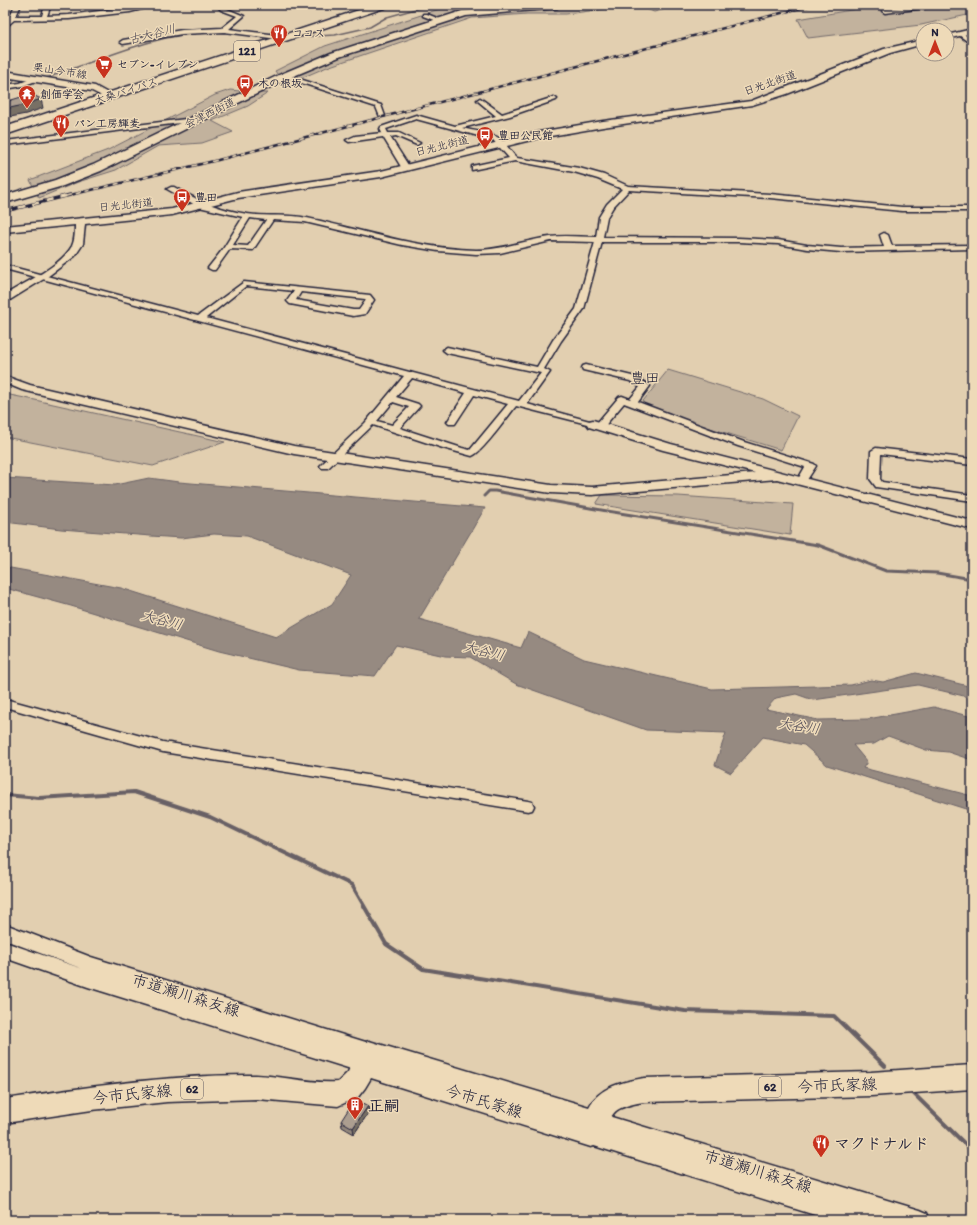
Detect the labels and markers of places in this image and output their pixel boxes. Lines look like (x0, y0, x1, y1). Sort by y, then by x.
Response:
restaurant icon: ココス (269, 23, 289, 48)
place label: ココス (292, 27, 325, 40)
supermarket icon: セブン-イレブン (94, 54, 114, 79)
place label: セブン-イレブン (117, 58, 198, 71)
bus stop icon: 木の根坂 (235, 73, 255, 98)
place label: 木の根坂 (258, 77, 302, 90)
temple icon: 創価学会 (17, 84, 37, 109)
place label: 創価学会 (40, 88, 84, 101)
restaurant icon: パン工房輝麦 (51, 113, 71, 138)
place label: パン工房輝麦 (74, 117, 140, 130)
bus stop icon: 豊田公民館 (475, 125, 495, 150)
place label: 豊田公民館 (498, 129, 553, 142)
bus stop icon: 豊田 (172, 187, 192, 212)
place label: 豊田 (195, 191, 217, 204)
building icon: 正嗣 (345, 1095, 365, 1120)
place label: 正嗣 (368, 1096, 400, 1115)
restaurant icon: マクドナルド (811, 1133, 831, 1158)
place label: マクドナルド (834, 1134, 929, 1153)

